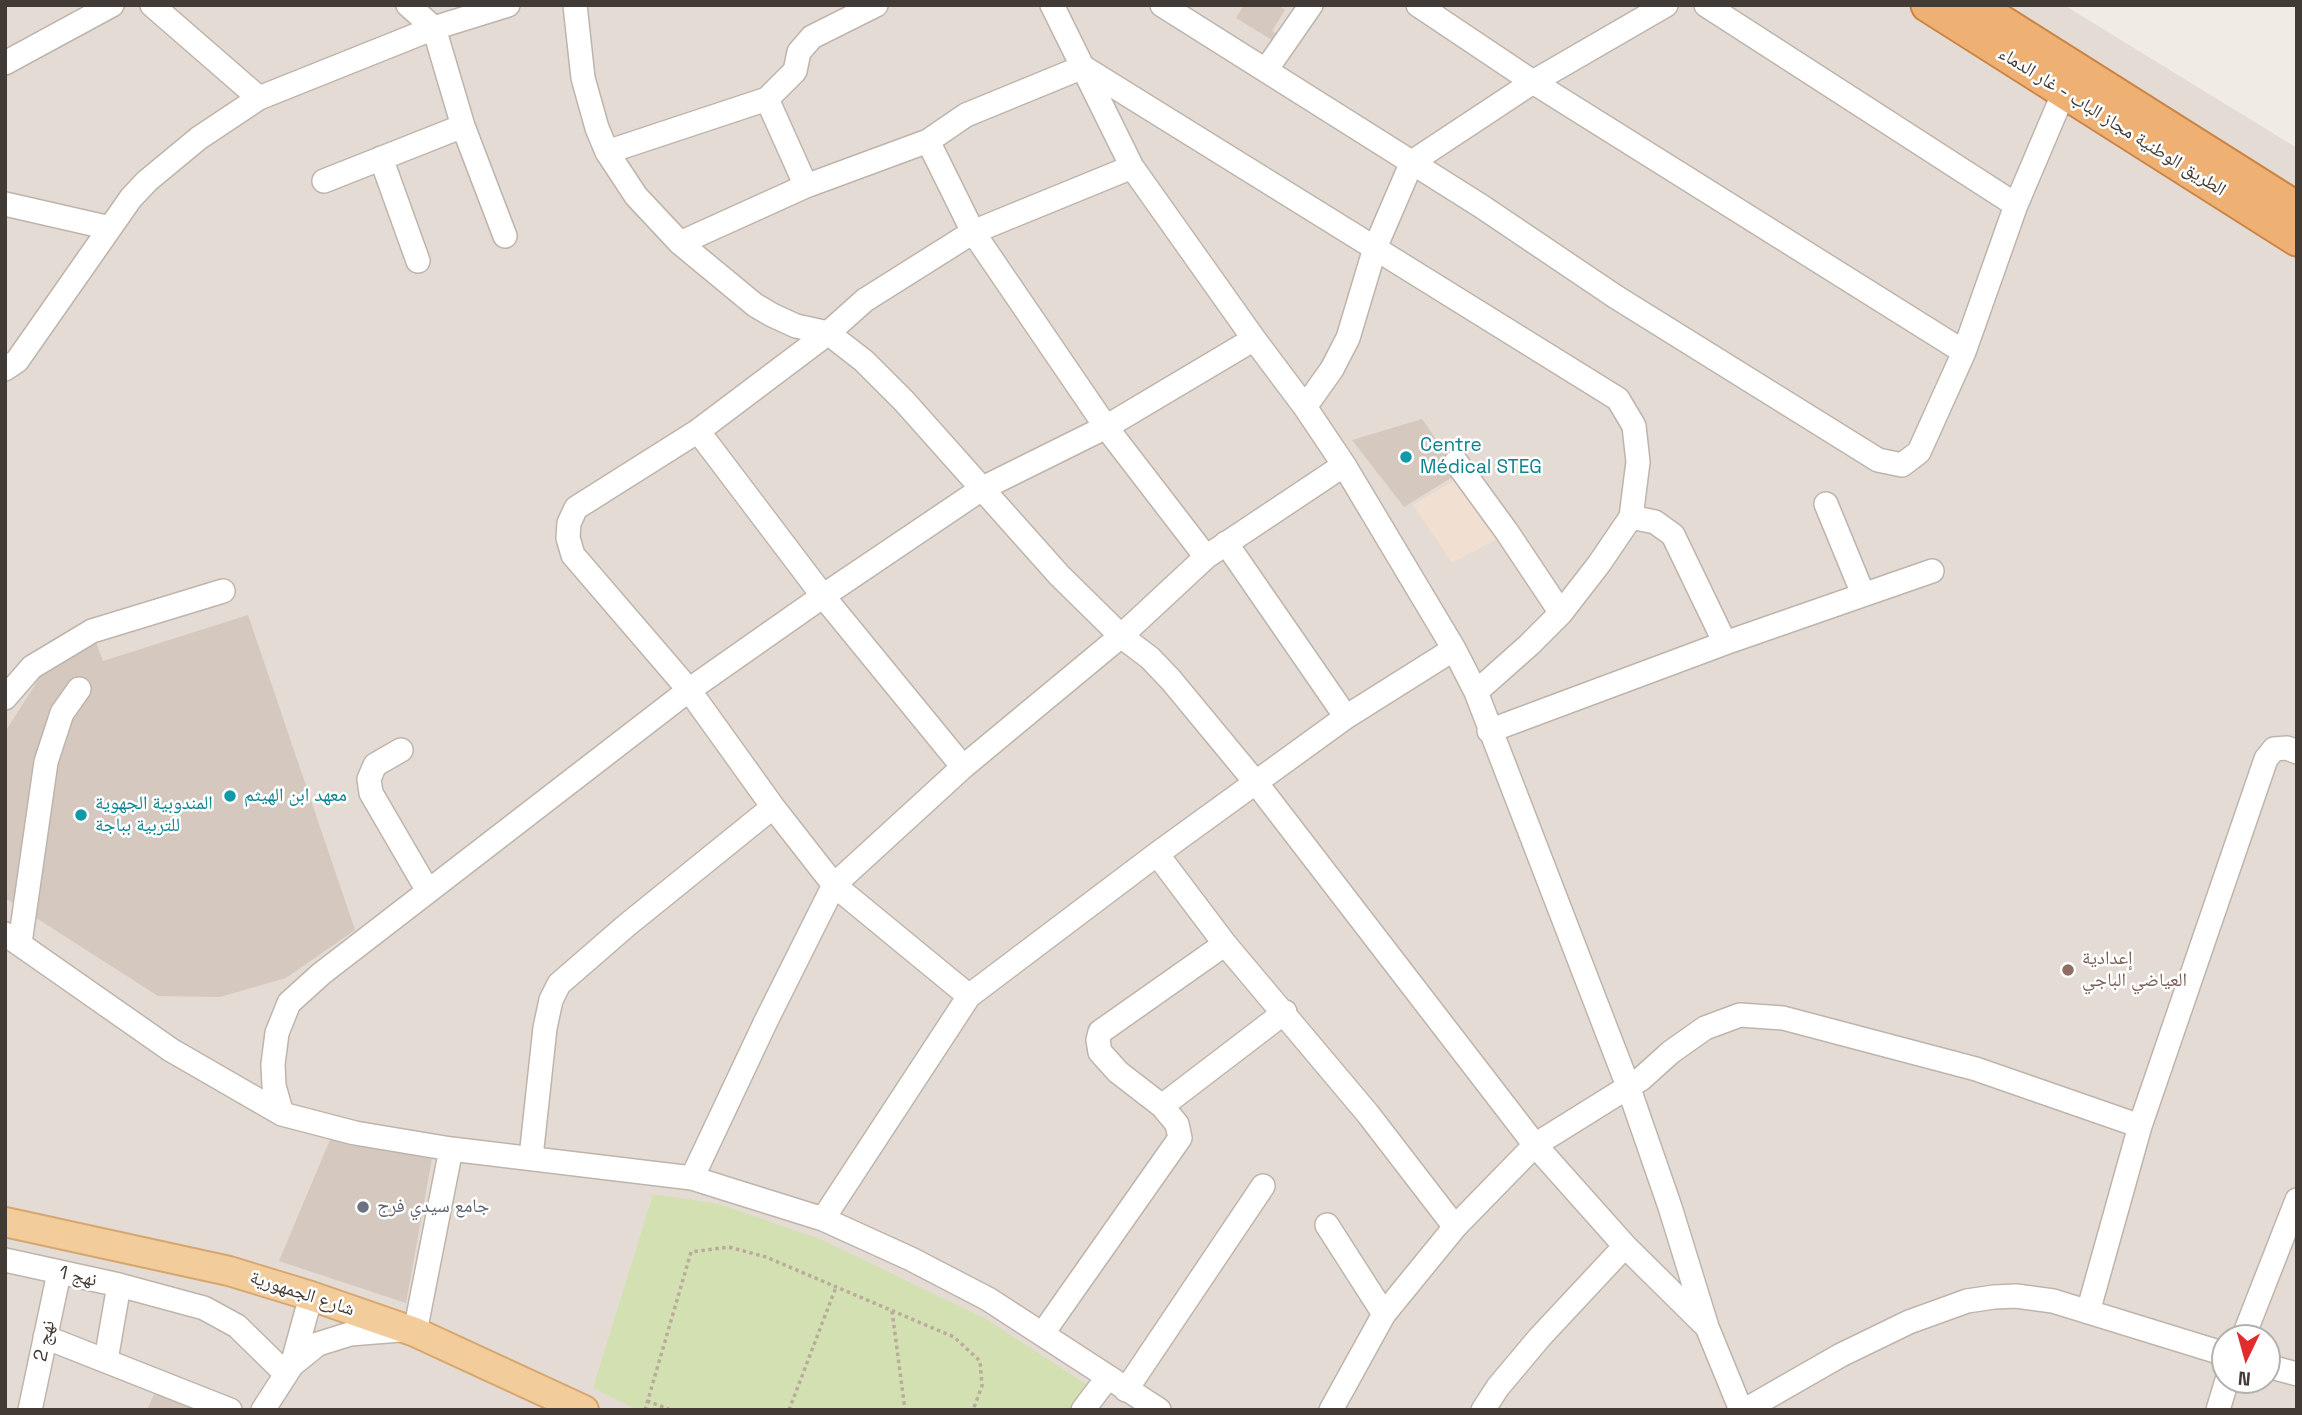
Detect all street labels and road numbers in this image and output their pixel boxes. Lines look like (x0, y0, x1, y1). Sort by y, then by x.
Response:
street label: الطريق الوطنية مجاز الباب - غار الدماء (1994, 42, 2230, 202)
street label: نهج 1 (57, 1262, 99, 1292)
street label: شارع الجمهورية (247, 1266, 357, 1322)
street label: نهج 2 (30, 1318, 60, 1364)

